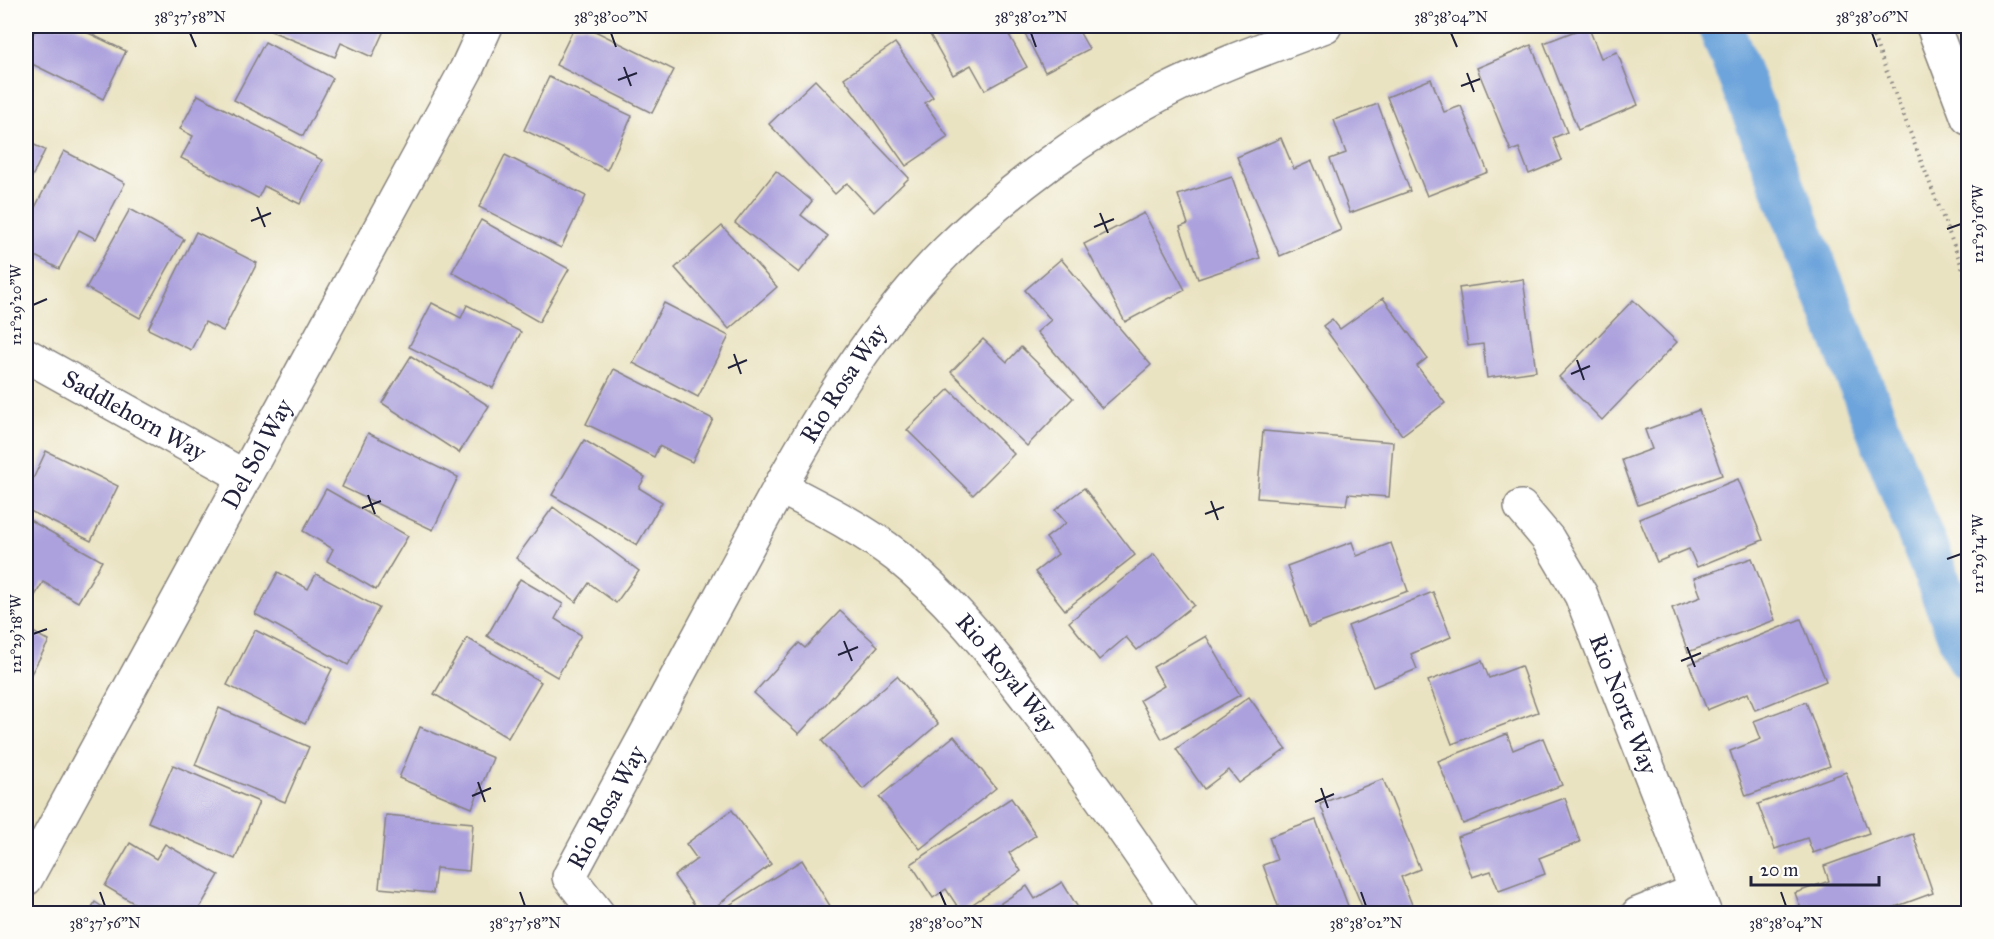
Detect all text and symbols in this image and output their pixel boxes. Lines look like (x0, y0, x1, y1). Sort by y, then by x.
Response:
text: 38°37'58"N (154, 8, 226, 26)
text: 38°38'00"N (574, 8, 648, 26)
text: 38°38'02"N (995, 8, 1068, 26)
text: 38°38'04"N (1414, 8, 1488, 26)
text: 38°38'06"N (1835, 8, 1909, 26)
text: 121°29'16"W (1969, 184, 1987, 263)
text: 121°29'20"W (7, 264, 25, 346)
street label: Rio Rosa Way (793, 317, 894, 448)
street label: Saddlehorn Way (57, 363, 212, 468)
street label: Del Sol Way (215, 393, 300, 514)
text: 121°29'14"W (1969, 514, 1987, 594)
text: 121°29'18"W (7, 594, 25, 674)
street label: Rio Royal Way (950, 607, 1064, 740)
street label: Rio Norte Way (1583, 630, 1665, 779)
street label: Rio Rosa Way (561, 740, 652, 875)
scale bar (1751, 849, 1878, 887)
text: 20 m (1760, 859, 1798, 881)
text: 38°37'56"N (69, 914, 141, 932)
text: 38°37'58"N (489, 914, 561, 932)
text: 38°38'00"N (909, 914, 983, 932)
text: 38°38'02"N (1330, 914, 1403, 932)
text: 38°38'04"N (1749, 914, 1823, 932)

